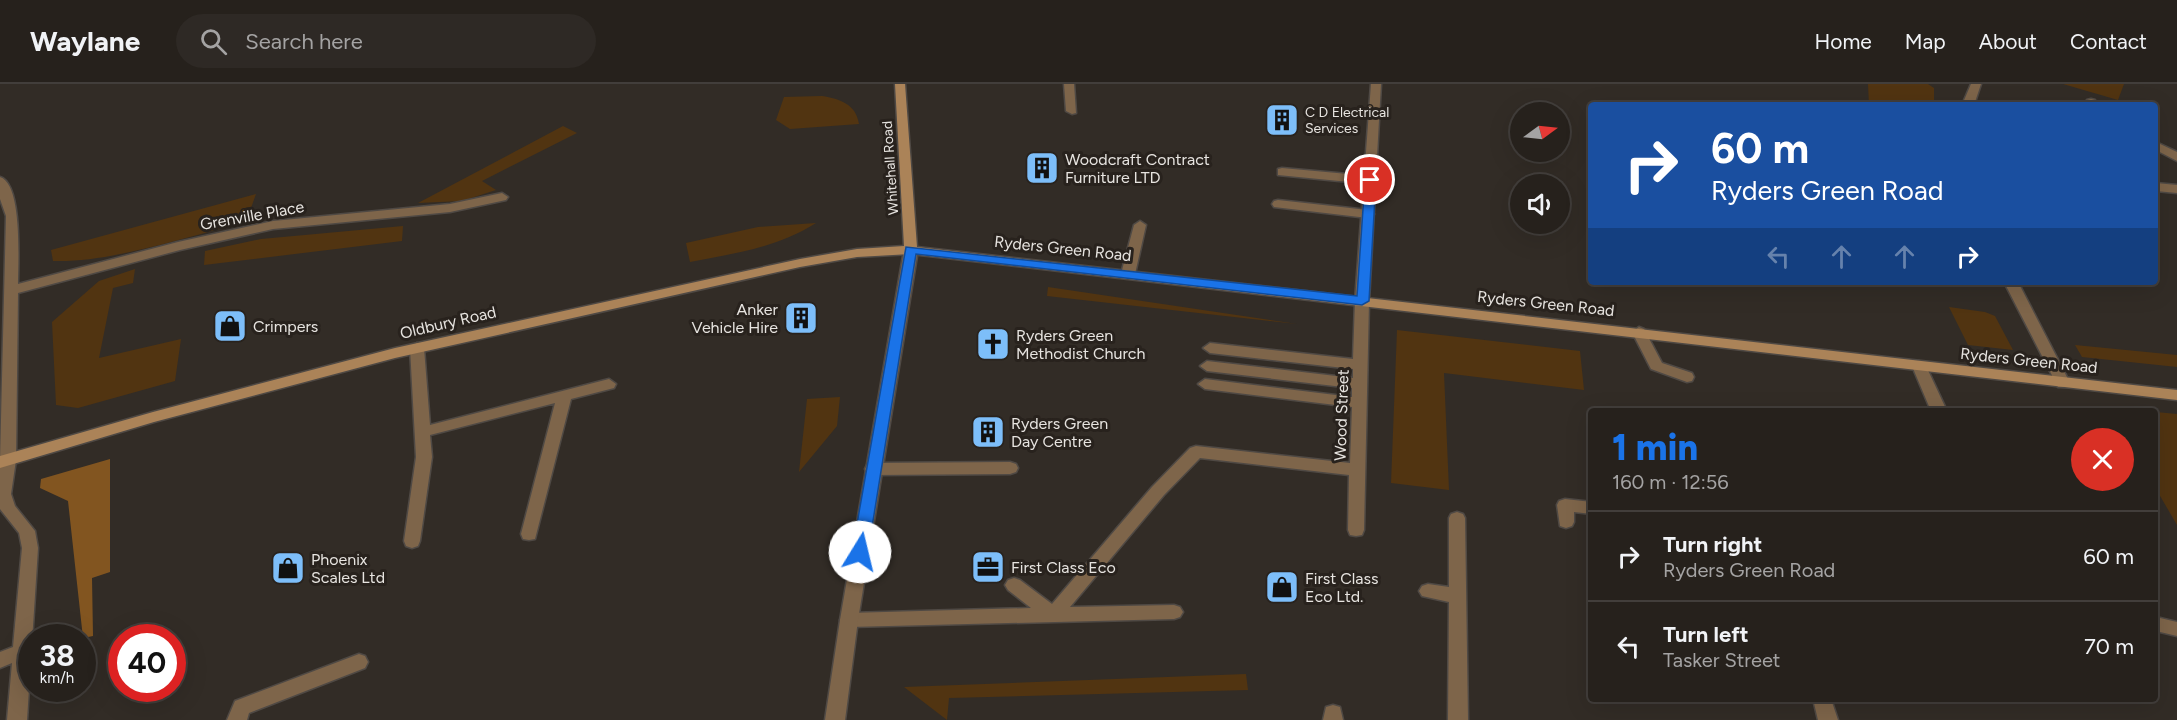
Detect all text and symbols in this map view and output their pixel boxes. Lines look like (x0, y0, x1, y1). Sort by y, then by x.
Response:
search box (176, 14, 596, 68)
text: Waylane (30, 24, 140, 58)
icon: search (197, 25, 230, 58)
text: Search here (245, 28, 363, 55)
text: Home (1815, 29, 1872, 54)
text: Map (1905, 29, 1946, 54)
text: About (1979, 29, 2037, 54)
text: Contact (2070, 29, 2147, 54)
building icon: C D Electrical Services (1264, 102, 1300, 138)
north arrow (1510, 102, 1570, 162)
map controls (1510, 102, 1570, 234)
place label: C D Electrical Services (1305, 104, 1389, 137)
street label: Whitehall Road (879, 120, 902, 216)
text: 60 m (1711, 123, 1809, 174)
icon: right (1612, 126, 1690, 204)
building icon: Woodcraft Contract Furniture LTD (1024, 150, 1060, 186)
place label: Woodcraft Contract Furniture LTD (1065, 150, 1210, 187)
pin (1344, 154, 1395, 205)
icon: arrive (1353, 163, 1386, 196)
button: sound (1510, 174, 1570, 234)
text: Ryders Green Road (1711, 174, 1944, 207)
street label: Grenville Place (199, 197, 306, 234)
street label: Ryders Green Road (993, 232, 1132, 265)
icon: left (1762, 240, 1795, 273)
icon: ahead (1825, 240, 1858, 273)
icon: ahead (1888, 240, 1921, 273)
icon: right (1951, 240, 1984, 273)
street label: Ryders Green Road (1476, 287, 1615, 320)
place label: Anker Vehicle Hire (691, 300, 779, 337)
building icon: Anker Vehicle Hire (783, 300, 819, 336)
street label: Oldbury Road (398, 302, 498, 343)
shop icon: Crimpers (212, 308, 248, 344)
place label: Crimpers (253, 317, 318, 336)
church icon: Ryders Green Methodist Church (975, 326, 1011, 362)
place label: Ryders Green Methodist Church (1016, 326, 1146, 363)
street label: Ryders Green Road (1959, 344, 2098, 377)
street label: Wood Street (1330, 369, 1353, 461)
building icon: Ryders Green Day Centre (970, 414, 1006, 450)
place label: Ryders Green Day Centre (1011, 414, 1108, 451)
text: 1 min (1612, 426, 1698, 469)
button: close (2071, 428, 2134, 491)
text: 160 m · 12:56 (1612, 470, 1729, 494)
position arrow (828, 520, 892, 584)
text: Turn right (1663, 531, 1762, 558)
icon: right (1612, 540, 1645, 573)
text: 60 m (2083, 543, 2134, 570)
office icon: First Class Eco (970, 549, 1006, 585)
shop icon: Phoenix Scales Ltd (270, 550, 306, 586)
place label: Phoenix Scales Ltd (311, 550, 385, 587)
place label: First Class Eco (1011, 558, 1116, 577)
text: Ryders Green Road (1663, 558, 1835, 582)
shop icon: First Class Eco Ltd. (1264, 569, 1300, 605)
place label: First Class Eco Ltd. (1305, 569, 1378, 606)
text: Turn left (1663, 621, 1749, 648)
speed limit sign: 40 (108, 624, 186, 702)
icon: left (1612, 630, 1645, 663)
text: 70 m (2084, 633, 2134, 660)
text: 38 (39, 637, 75, 674)
text: Tasker Street (1663, 648, 1780, 672)
text: km/h (40, 669, 74, 687)

